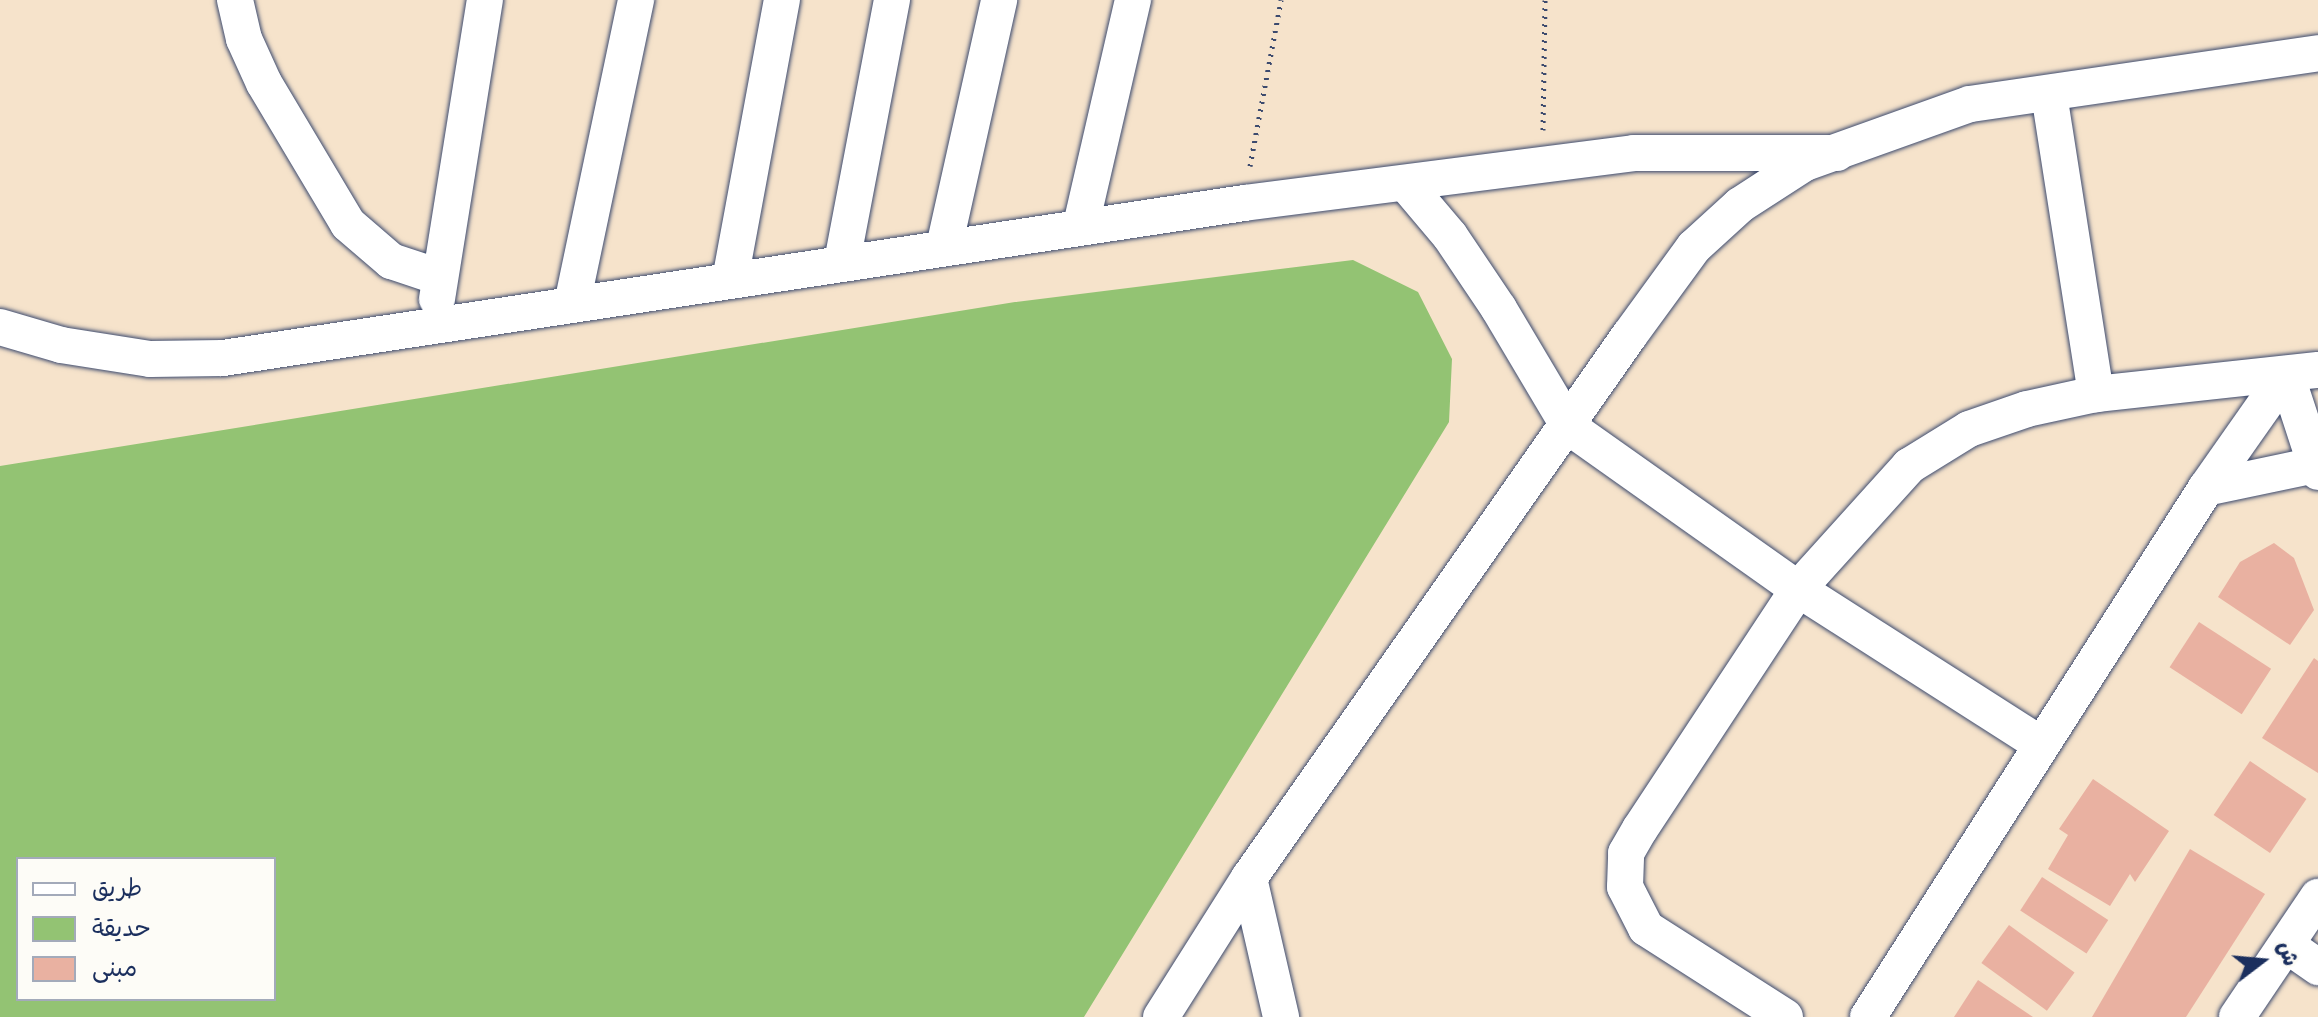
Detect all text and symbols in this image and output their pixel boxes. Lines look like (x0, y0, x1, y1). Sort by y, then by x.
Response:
legend (16, 857, 276, 1001)
text: طريق (92, 877, 142, 906)
text: حديقة (92, 917, 151, 946)
north arrow (2222, 921, 2302, 1001)
text: ش (2269, 939, 2301, 970)
text: مبنى (92, 957, 137, 986)

